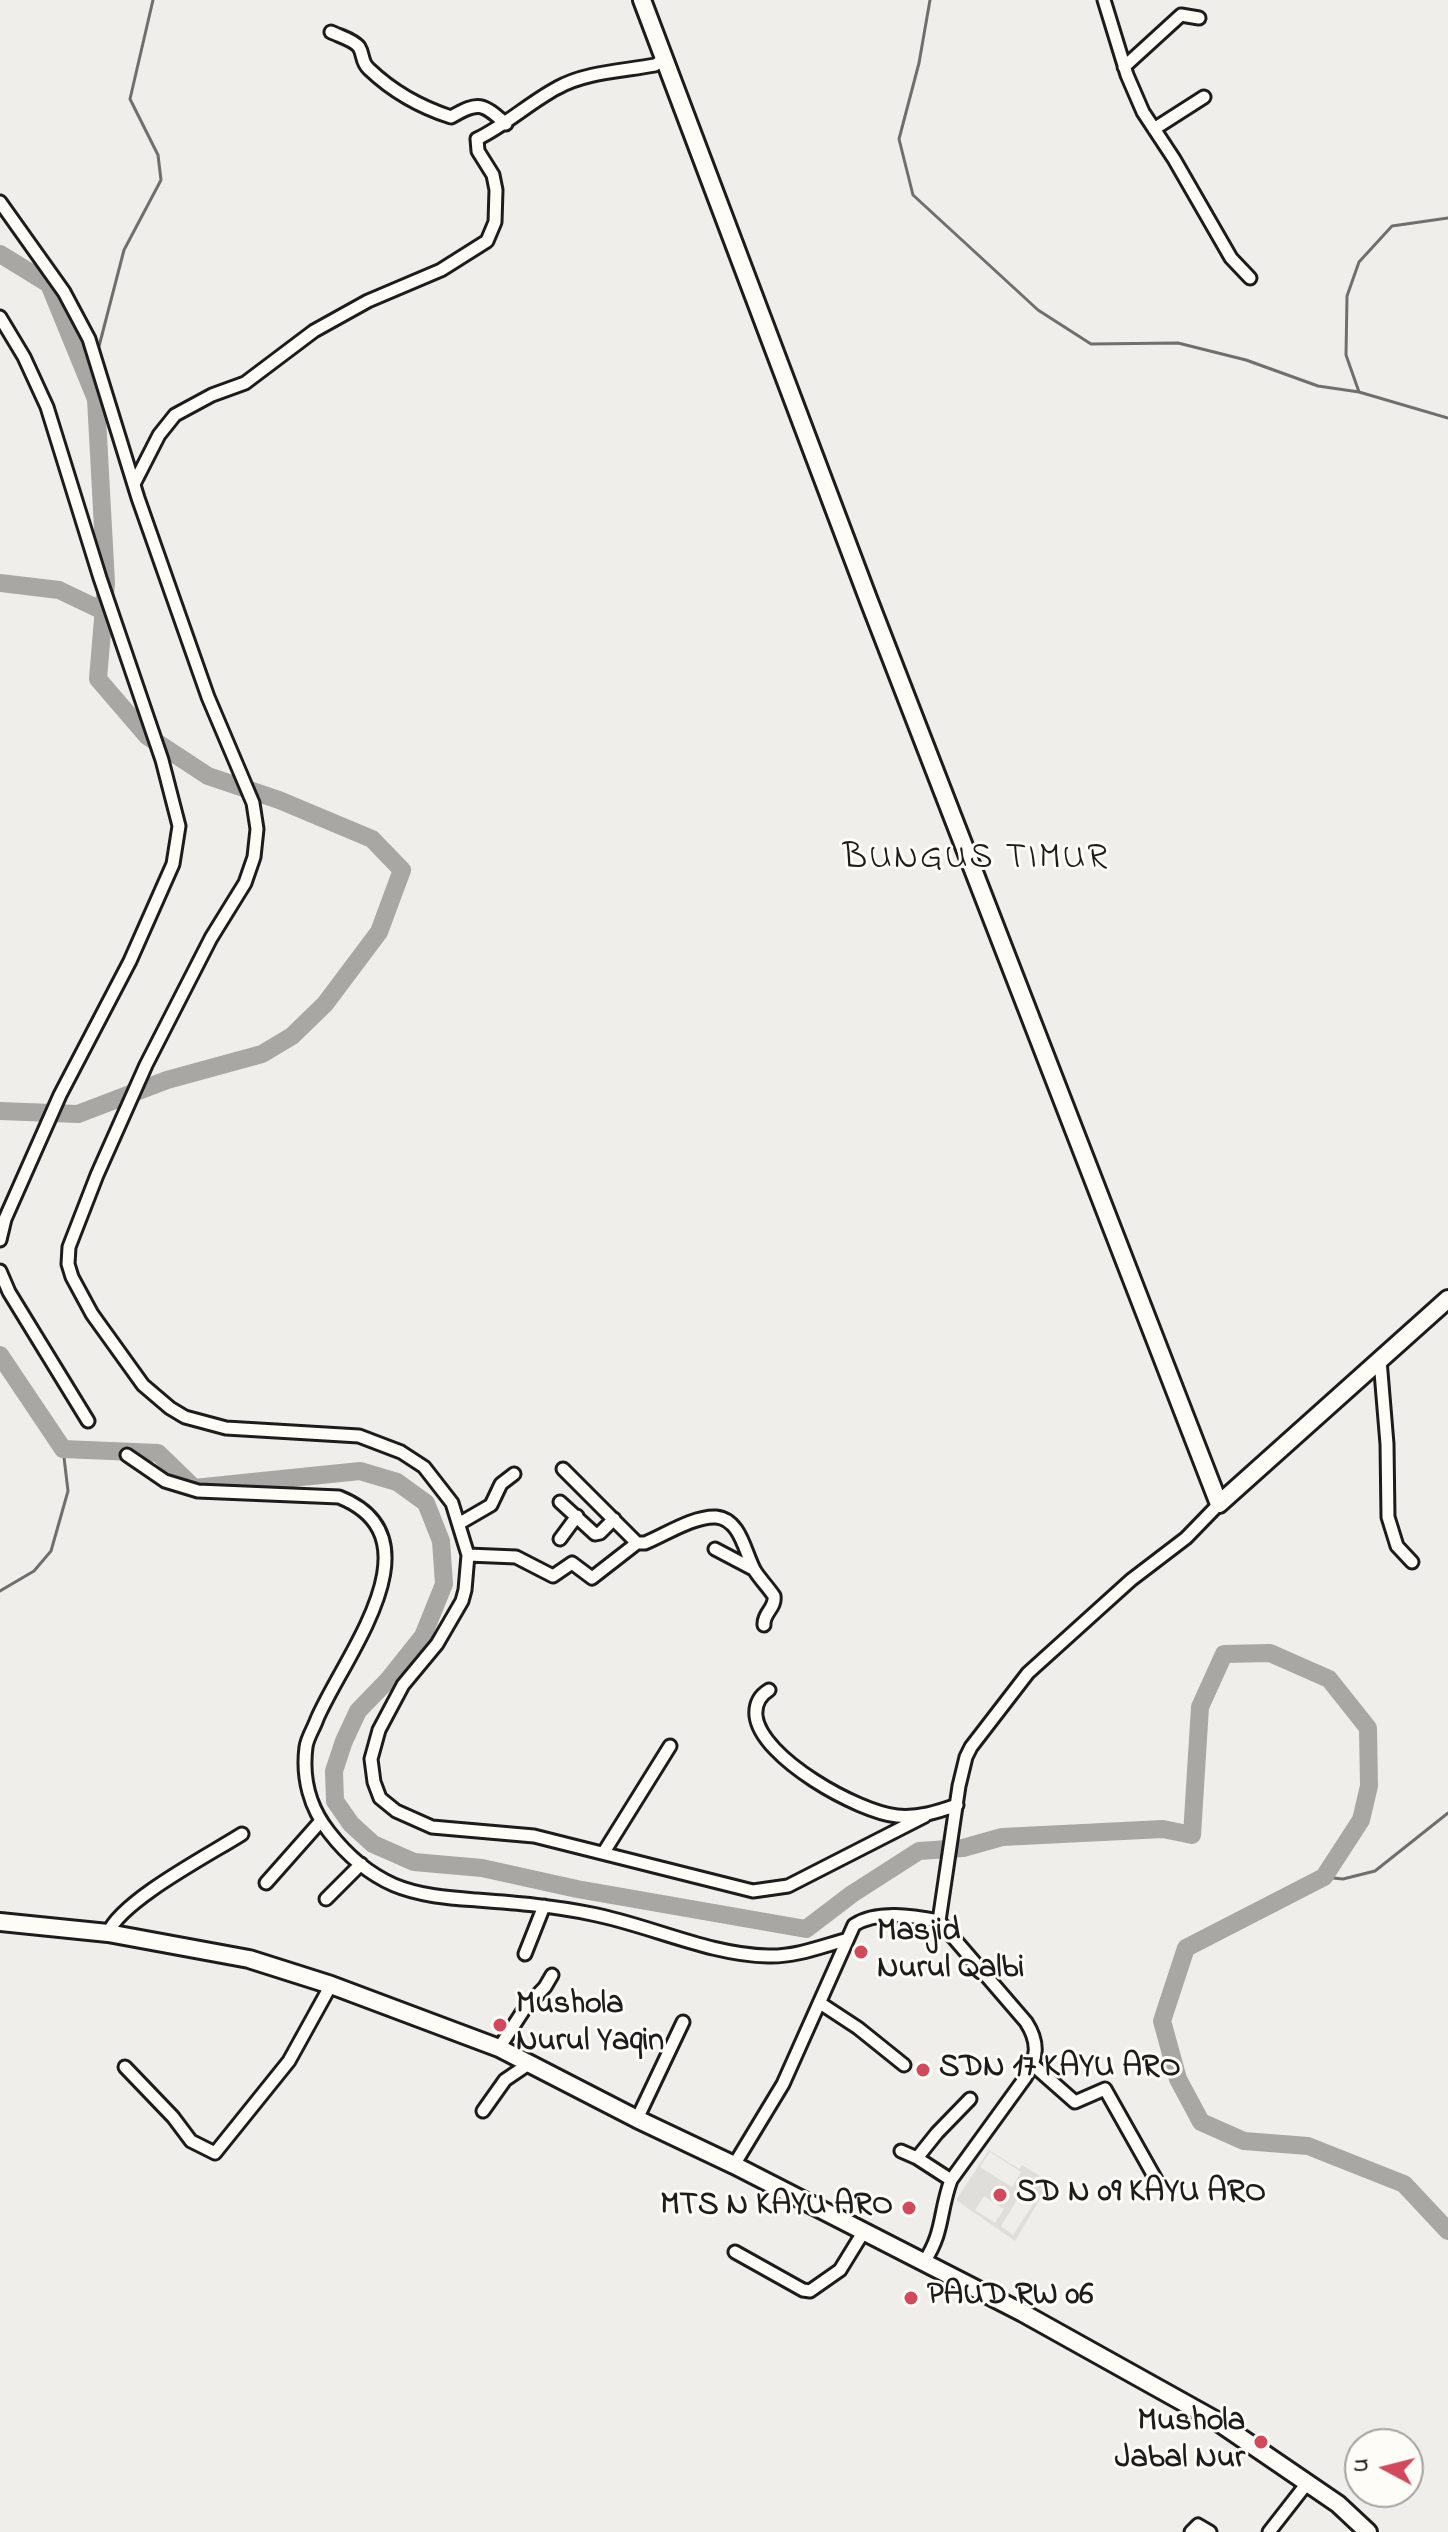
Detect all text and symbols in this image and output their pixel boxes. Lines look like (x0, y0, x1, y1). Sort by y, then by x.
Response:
district label: BUNGUS TIMUR (843, 839, 1109, 883)
place label: Masjid Nurul Qalbi (877, 1915, 1024, 1990)
marker: Masjid Nurul Qalbi (852, 1943, 870, 1961)
place label: Mushola Nurul Yaqin (516, 1988, 664, 2063)
marker: Mushola Nurul Yaqin (491, 2016, 509, 2034)
place label: SDN 17 KAYU ARO (939, 2051, 1181, 2089)
marker: SDN 17 KAYU ARO (914, 2061, 932, 2079)
place label: SD N 09 KAYU ARO (1016, 2176, 1266, 2214)
marker: SD N 09 KAYU ARO (991, 2186, 1009, 2204)
place label: MTS N KAYU ARO (660, 2189, 893, 2227)
marker: MTS N KAYU ARO (900, 2199, 918, 2217)
place label: PAUD RW 06 (927, 2279, 1093, 2317)
marker: PAUD RW 06 (902, 2289, 920, 2307)
place label: Mushola Jabal Nur (1115, 2405, 1245, 2480)
north arrow (1344, 2428, 1424, 2508)
marker: Mushola Jabal Nur (1252, 2433, 1270, 2451)
text: U (1345, 2456, 1379, 2474)

